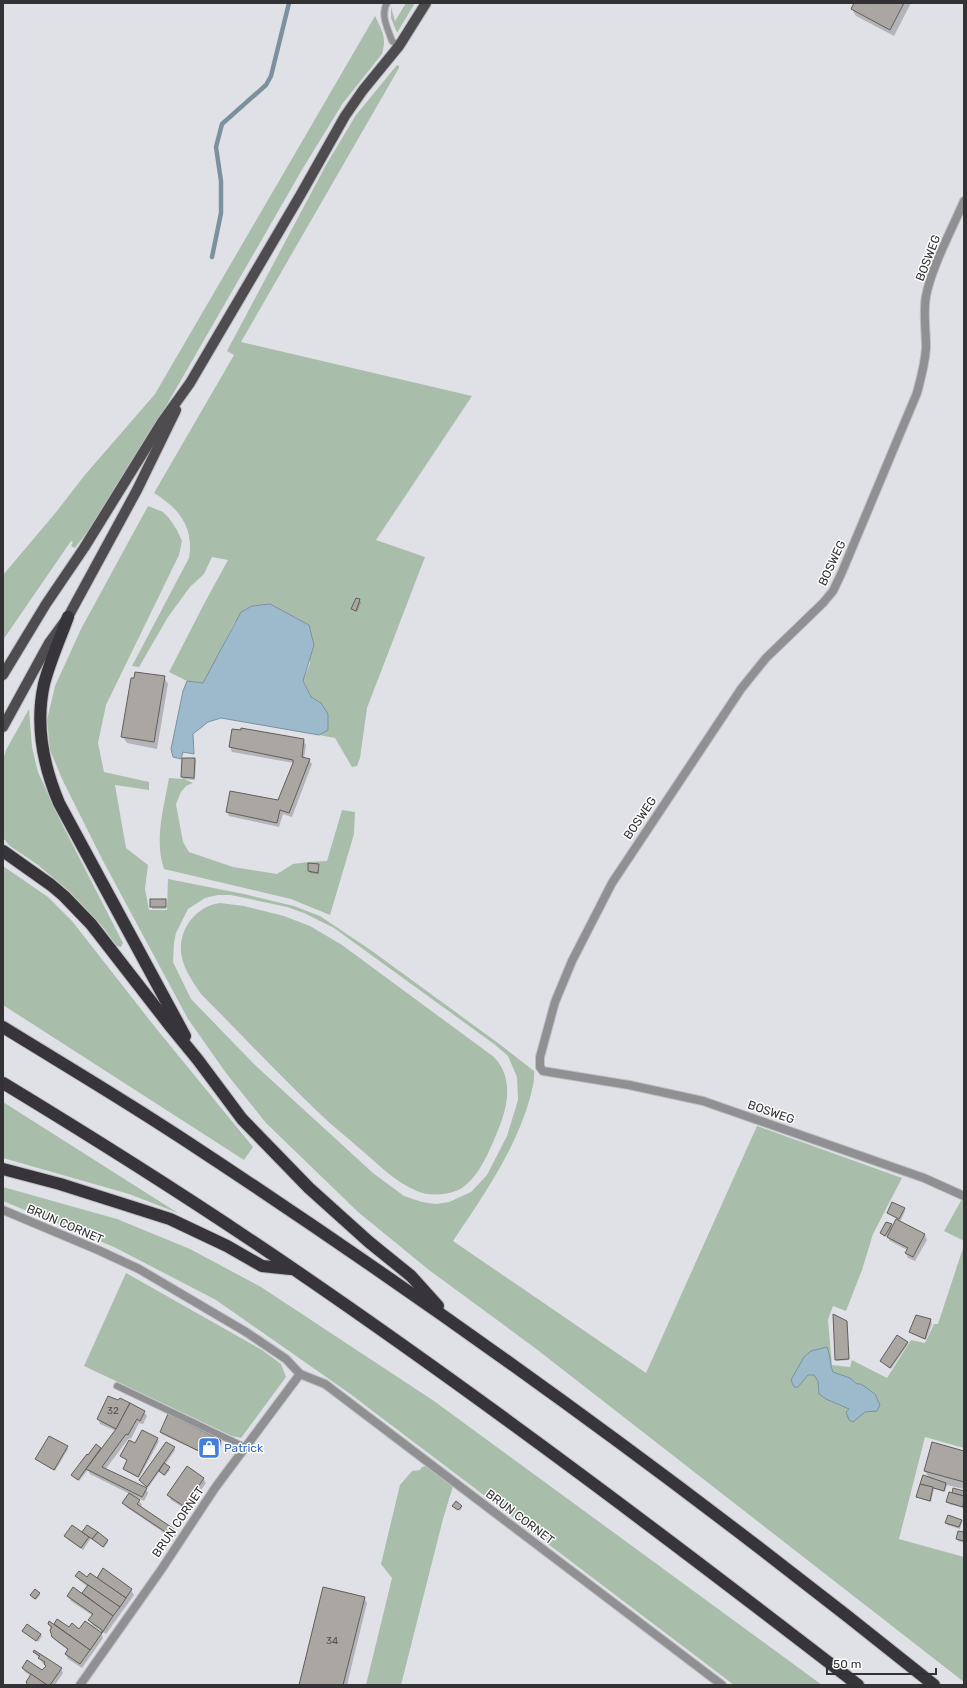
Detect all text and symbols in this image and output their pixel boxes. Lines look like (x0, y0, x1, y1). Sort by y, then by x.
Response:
street label: BOSWEG (913, 233, 943, 283)
street label: BOSWEG (815, 538, 849, 588)
street label: BOSWEG (621, 794, 659, 842)
street label: BOSWEG (746, 1097, 796, 1127)
street label: BRUN CORNET (24, 1202, 106, 1247)
house number: 32 (107, 1405, 119, 1417)
shop icon: Patrick (196, 1435, 222, 1461)
place label: Patrick (224, 1441, 264, 1455)
street label: BRUN CORNET (149, 1484, 207, 1560)
street label: BRUN CORNET (483, 1487, 557, 1547)
house number: 34 (326, 1635, 338, 1647)
scale bar (827, 1650, 936, 1676)
text: 50 m (833, 1657, 861, 1671)

